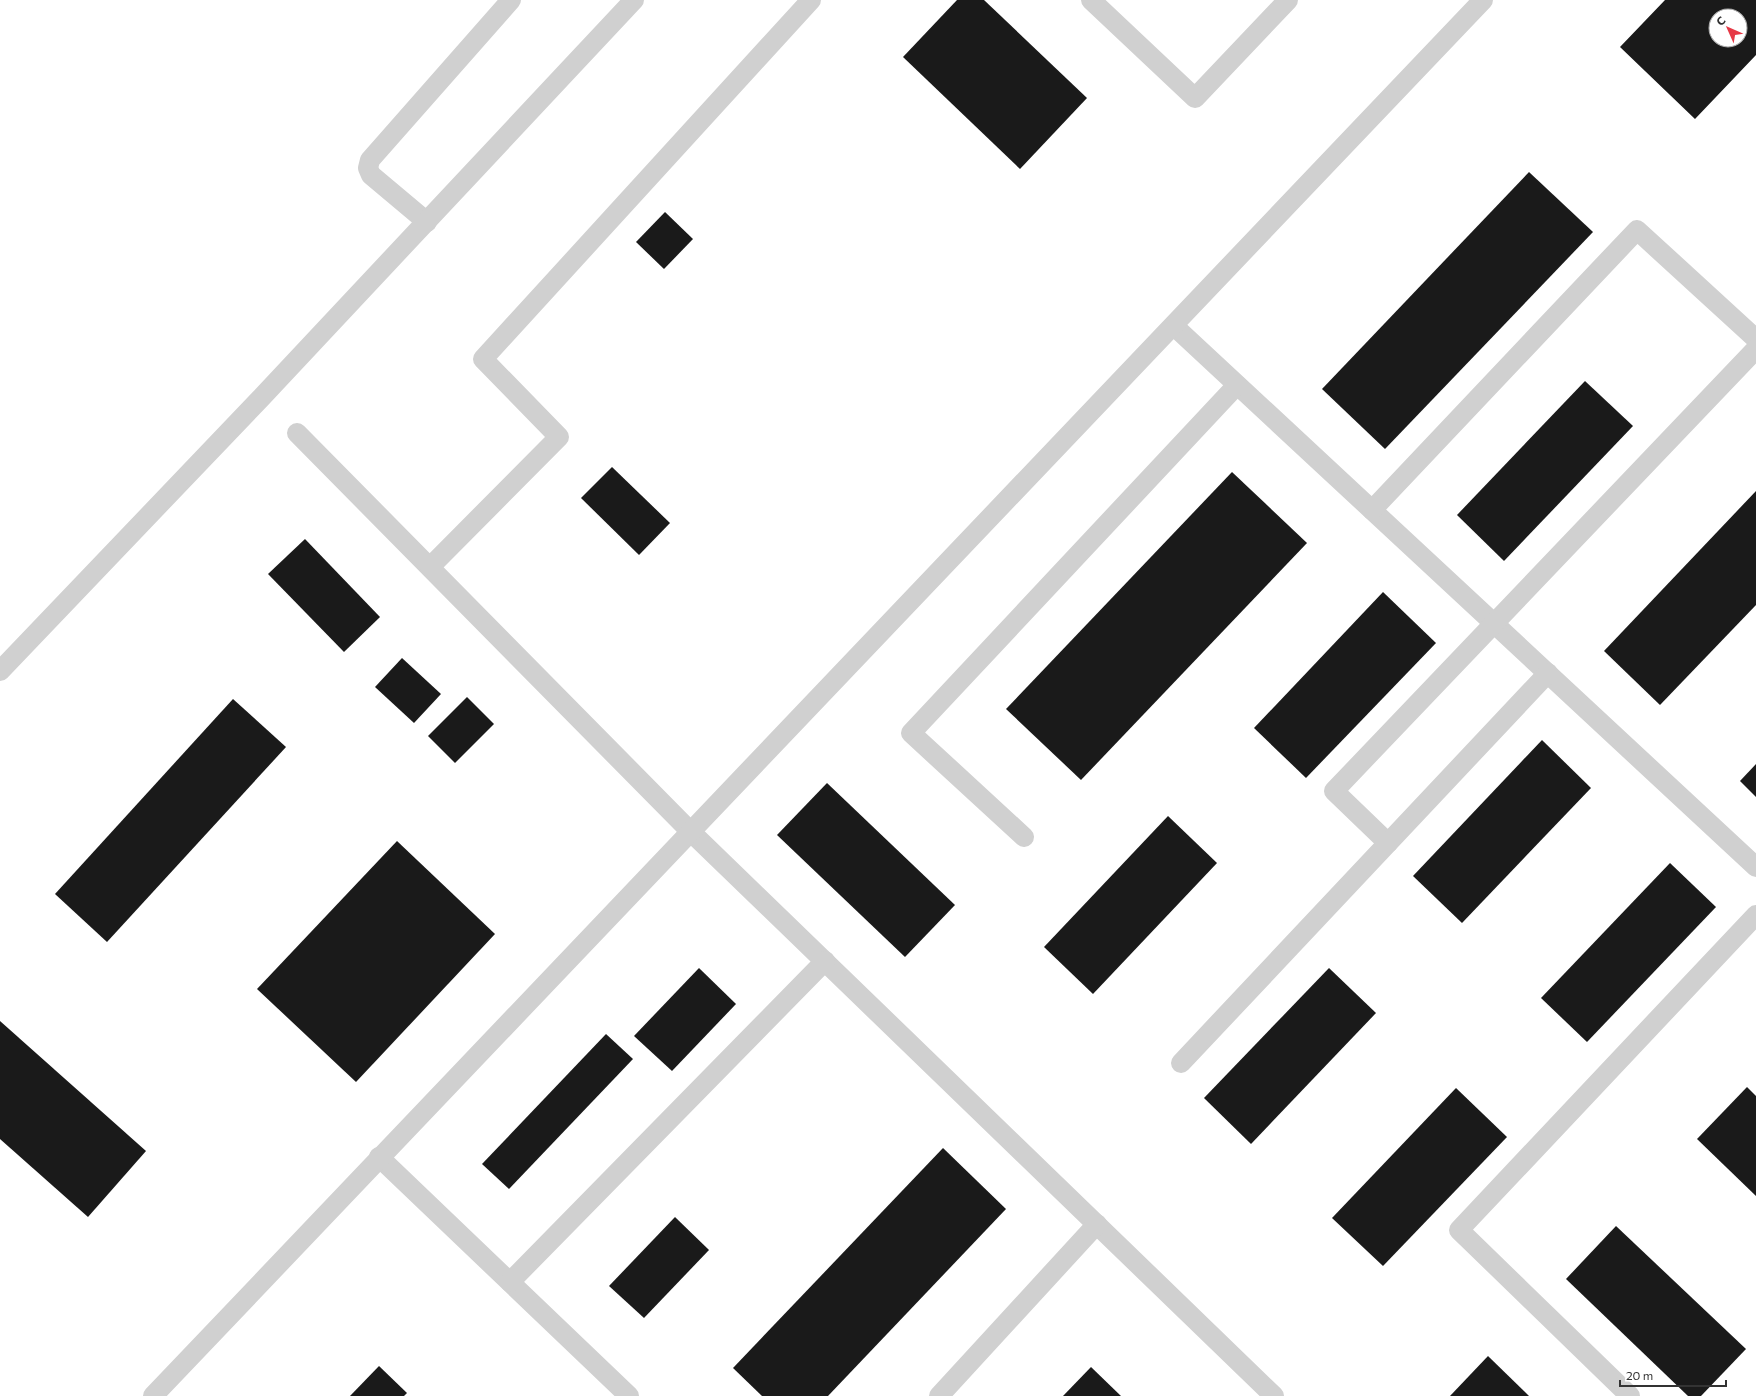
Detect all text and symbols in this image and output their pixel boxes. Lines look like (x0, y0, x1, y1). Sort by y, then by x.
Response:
north arrow (1708, 8, 1748, 48)
text: С (1713, 13, 1728, 28)
scale bar (1620, 1362, 1726, 1388)
text: 20 m (1626, 1368, 1653, 1382)

